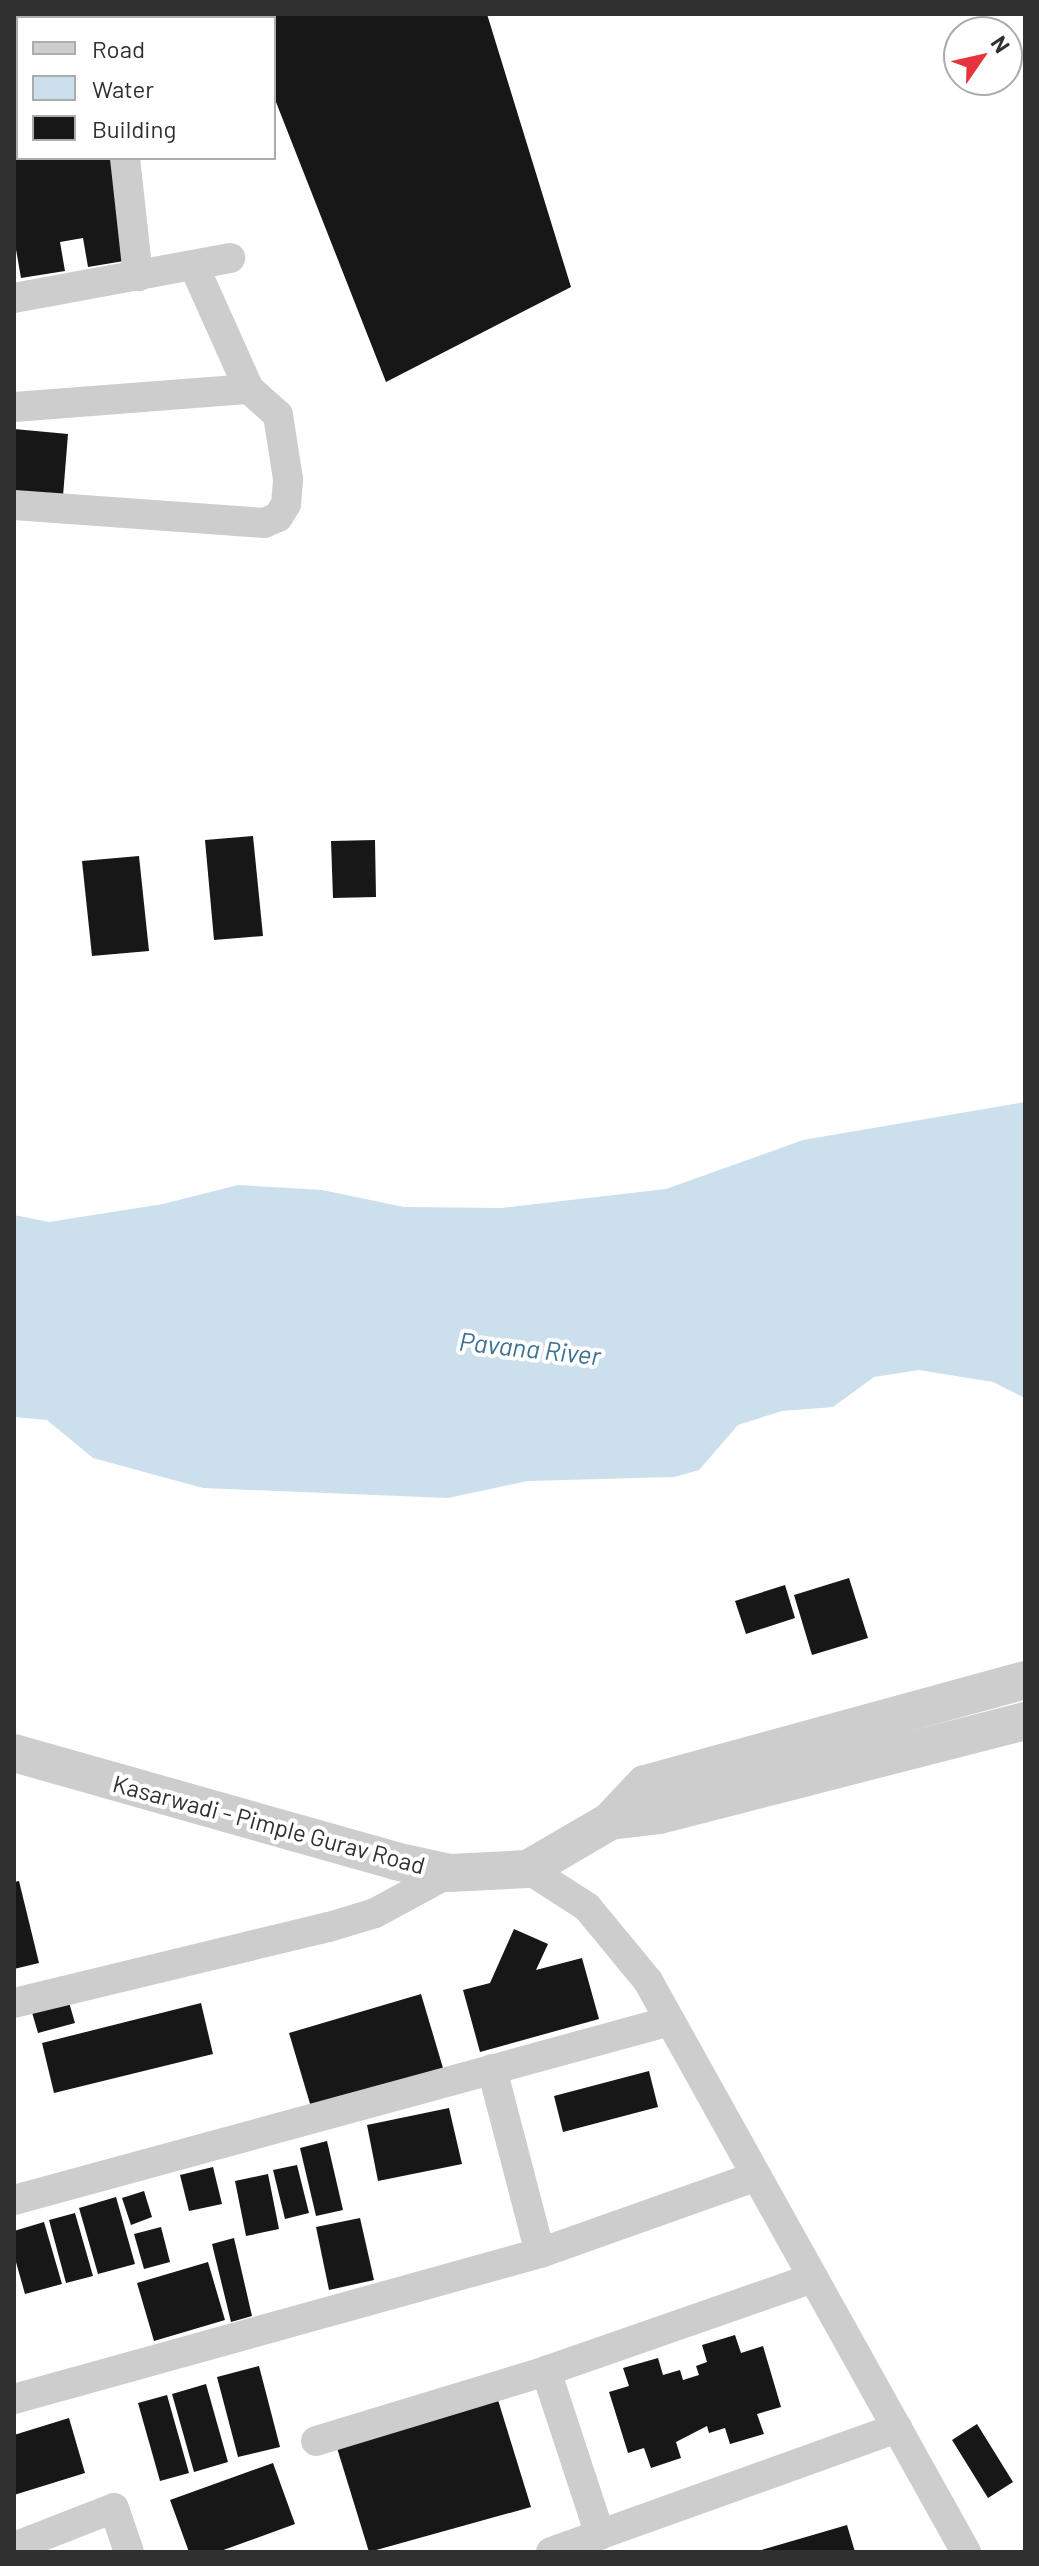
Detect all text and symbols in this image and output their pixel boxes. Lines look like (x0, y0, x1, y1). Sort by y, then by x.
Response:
legend (16, 16, 276, 160)
north arrow (943, 16, 1023, 96)
text: N (986, 30, 1016, 57)
text: Road (92, 34, 145, 63)
text: Water (92, 74, 154, 103)
text: Building (92, 114, 176, 143)
water label: Pavana River (458, 1325, 602, 1371)
street label: Kasarwadi - Pimple Gurav Road (110, 1768, 428, 1880)

